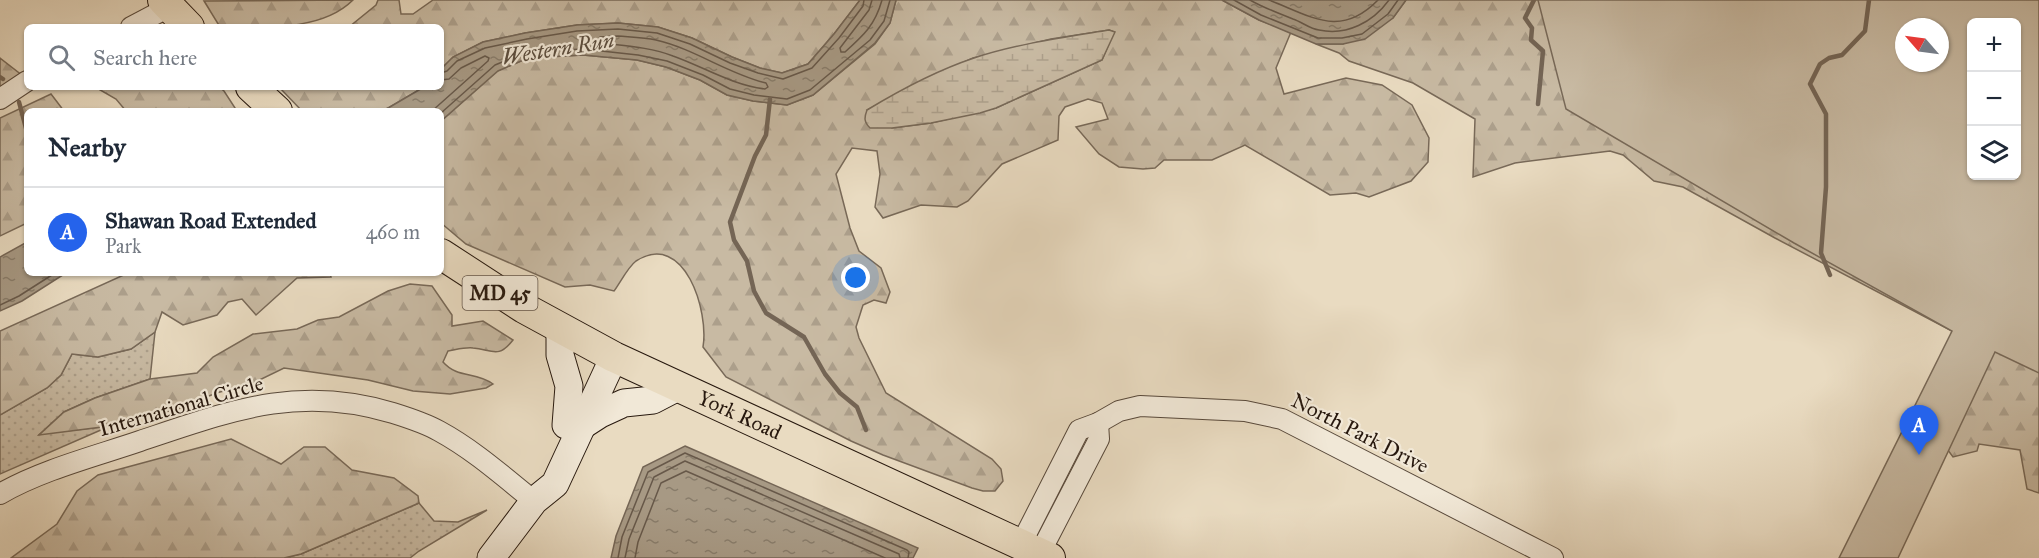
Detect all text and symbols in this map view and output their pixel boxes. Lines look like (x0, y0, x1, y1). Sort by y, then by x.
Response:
north arrow (1895, 18, 1949, 72)
map controls (1967, 18, 2021, 180)
button: + (1967, 18, 2021, 72)
search box (24, 24, 444, 90)
water label: Western Run (500, 26, 617, 71)
icon: search (45, 41, 78, 74)
text: Search here (93, 44, 197, 71)
button: − (1967, 72, 2021, 126)
button: layers (1967, 126, 2021, 180)
text: Nearby (48, 131, 126, 163)
text: Shawan Road Extended (105, 207, 317, 234)
text: A (61, 220, 74, 244)
text: 460 m (366, 220, 420, 244)
text: Park (105, 234, 141, 258)
your location (841, 263, 870, 292)
road number: MD 45 (462, 276, 538, 310)
street label: International Circle (96, 370, 266, 442)
street label: York Road (694, 384, 786, 446)
street label: North Park Drive (1287, 387, 1433, 479)
pin: A (1900, 406, 1938, 455)

